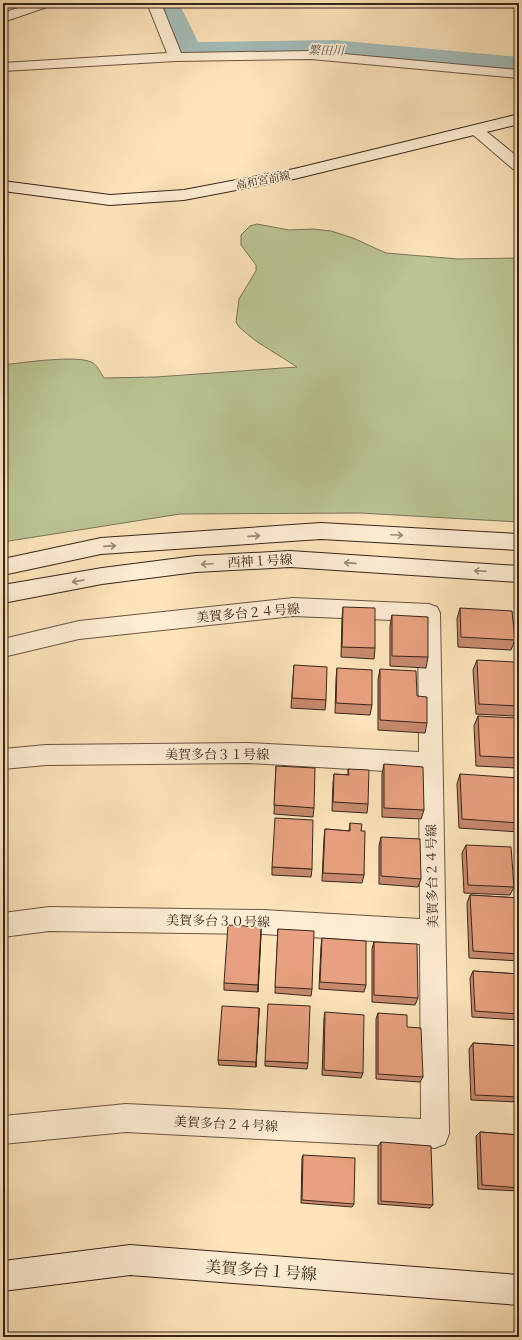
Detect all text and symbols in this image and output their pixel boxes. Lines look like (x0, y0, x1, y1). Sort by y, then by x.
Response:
water label: 繁田川 (308, 41, 346, 59)
street label: 高和宮前線 (234, 167, 292, 193)
one-way arrow (247, 532, 260, 539)
one-way arrow (390, 532, 403, 539)
one-way arrow (103, 542, 116, 549)
street label: 西神１号線 (227, 550, 293, 572)
one-way arrow (344, 559, 357, 566)
one-way arrow (201, 560, 214, 567)
one-way arrow (474, 568, 487, 575)
one-way arrow (72, 577, 85, 585)
street label: 美賀多台２４号線 (195, 599, 301, 627)
street label: 美賀多台３１号線 (165, 745, 269, 764)
street label: 美賀多台２４号線 (422, 824, 442, 928)
street label: 美賀多台３０号線 (166, 911, 270, 931)
street label: 美賀多台２４号線 (174, 1112, 278, 1136)
street label: 美賀多台１号線 (204, 1254, 318, 1286)

